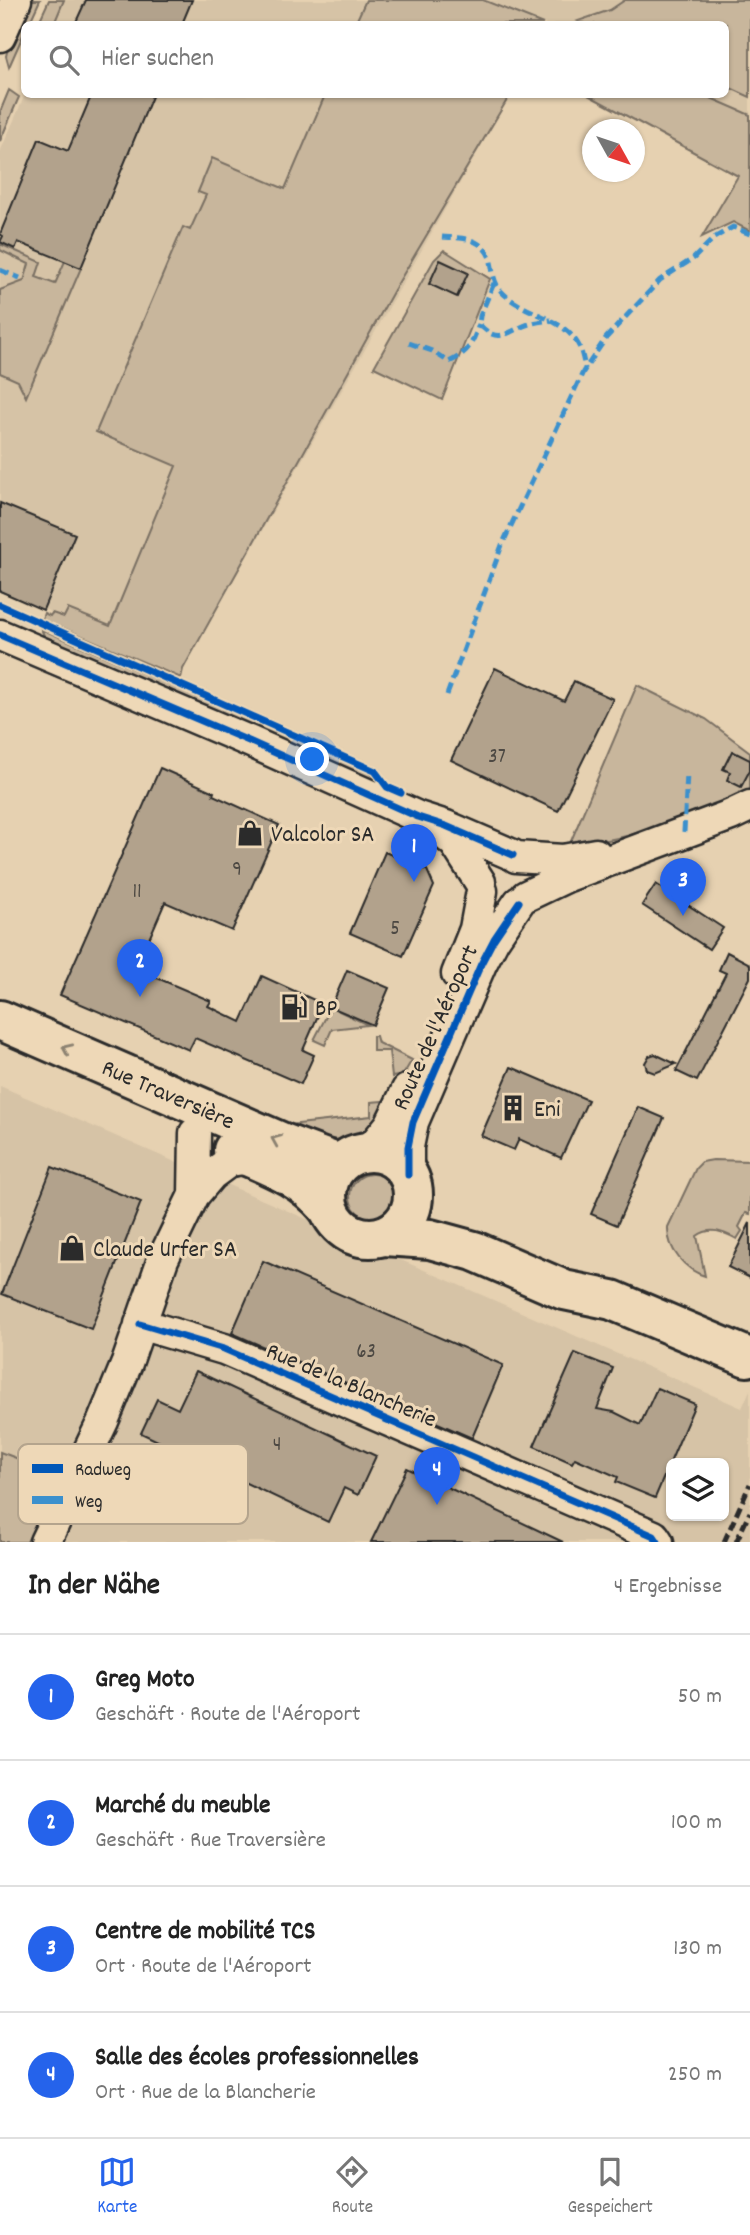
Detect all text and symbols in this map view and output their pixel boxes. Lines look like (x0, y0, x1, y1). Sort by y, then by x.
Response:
search box (21, 21, 729, 98)
icon: search (45, 41, 83, 79)
text: Hier suchen (101, 41, 214, 78)
north arrow (582, 119, 645, 182)
your location (295, 742, 329, 776)
house number: 37 (488, 743, 506, 773)
shop icon: Valcolor SA (235, 818, 265, 848)
place label: Valcolor SA (271, 819, 374, 853)
pin: 1 (391, 824, 437, 882)
house number: 9 (232, 856, 242, 886)
pin: 3 (660, 858, 706, 916)
house number: 11 (132, 878, 142, 908)
house number: 5 (390, 915, 400, 945)
pin: 2 (117, 939, 163, 997)
street label: Route de l'Aéroport (385, 940, 489, 1116)
fuel station icon: BP (279, 992, 309, 1022)
place label: BP (315, 993, 337, 1027)
one-way arrow (62, 1043, 74, 1057)
street label: Rue Traversière (96, 1052, 239, 1140)
building icon: Eni (498, 1093, 528, 1123)
place label: Eni (534, 1094, 560, 1128)
one-way arrow (270, 1134, 282, 1148)
shop icon: Claude Urfer SA (57, 1233, 87, 1263)
place label: Claude Urfer SA (93, 1234, 237, 1268)
street label: Rue de la Blancherie (260, 1335, 441, 1438)
house number: 63 (356, 1338, 376, 1368)
house number: 4 (273, 1431, 281, 1461)
legend (18, 1444, 248, 1524)
pin: 4 (414, 1447, 460, 1505)
text: Radweg (75, 1458, 131, 1485)
map controls (666, 1458, 729, 1521)
button: layers (666, 1458, 729, 1521)
text: Weg (75, 1490, 103, 1517)
text: In der Nähe (28, 1566, 160, 1609)
text: 4 Ergebnisse (614, 1571, 722, 1604)
text: Greg Moto (95, 1662, 195, 1699)
text: 1 (48, 1681, 54, 1714)
text: 50 m (678, 1681, 722, 1714)
text: Geschäft · Route de l'Aéroport (95, 1699, 361, 1732)
text: Marché du meuble (95, 1788, 270, 1825)
text: 2 (46, 1807, 56, 1840)
text: 100 m (671, 1807, 722, 1840)
text: Geschäft · Rue Traversière (95, 1825, 326, 1858)
text: Centre de mobilité TCS (95, 1914, 315, 1951)
text: 3 (46, 1933, 56, 1966)
text: 130 m (673, 1933, 722, 1966)
text: Ort · Route de l'Aéroport (95, 1951, 312, 1984)
text: Salle des écoles professionnelles (95, 2040, 419, 2077)
text: 4 (46, 2059, 56, 2092)
text: 250 m (668, 2059, 722, 2092)
text: Ort · Rue de la Blancherie (95, 2077, 316, 2110)
tab: Karte (97, 2153, 137, 2222)
tab: Route (332, 2153, 373, 2222)
tab: Gespeichert (567, 2153, 653, 2222)

